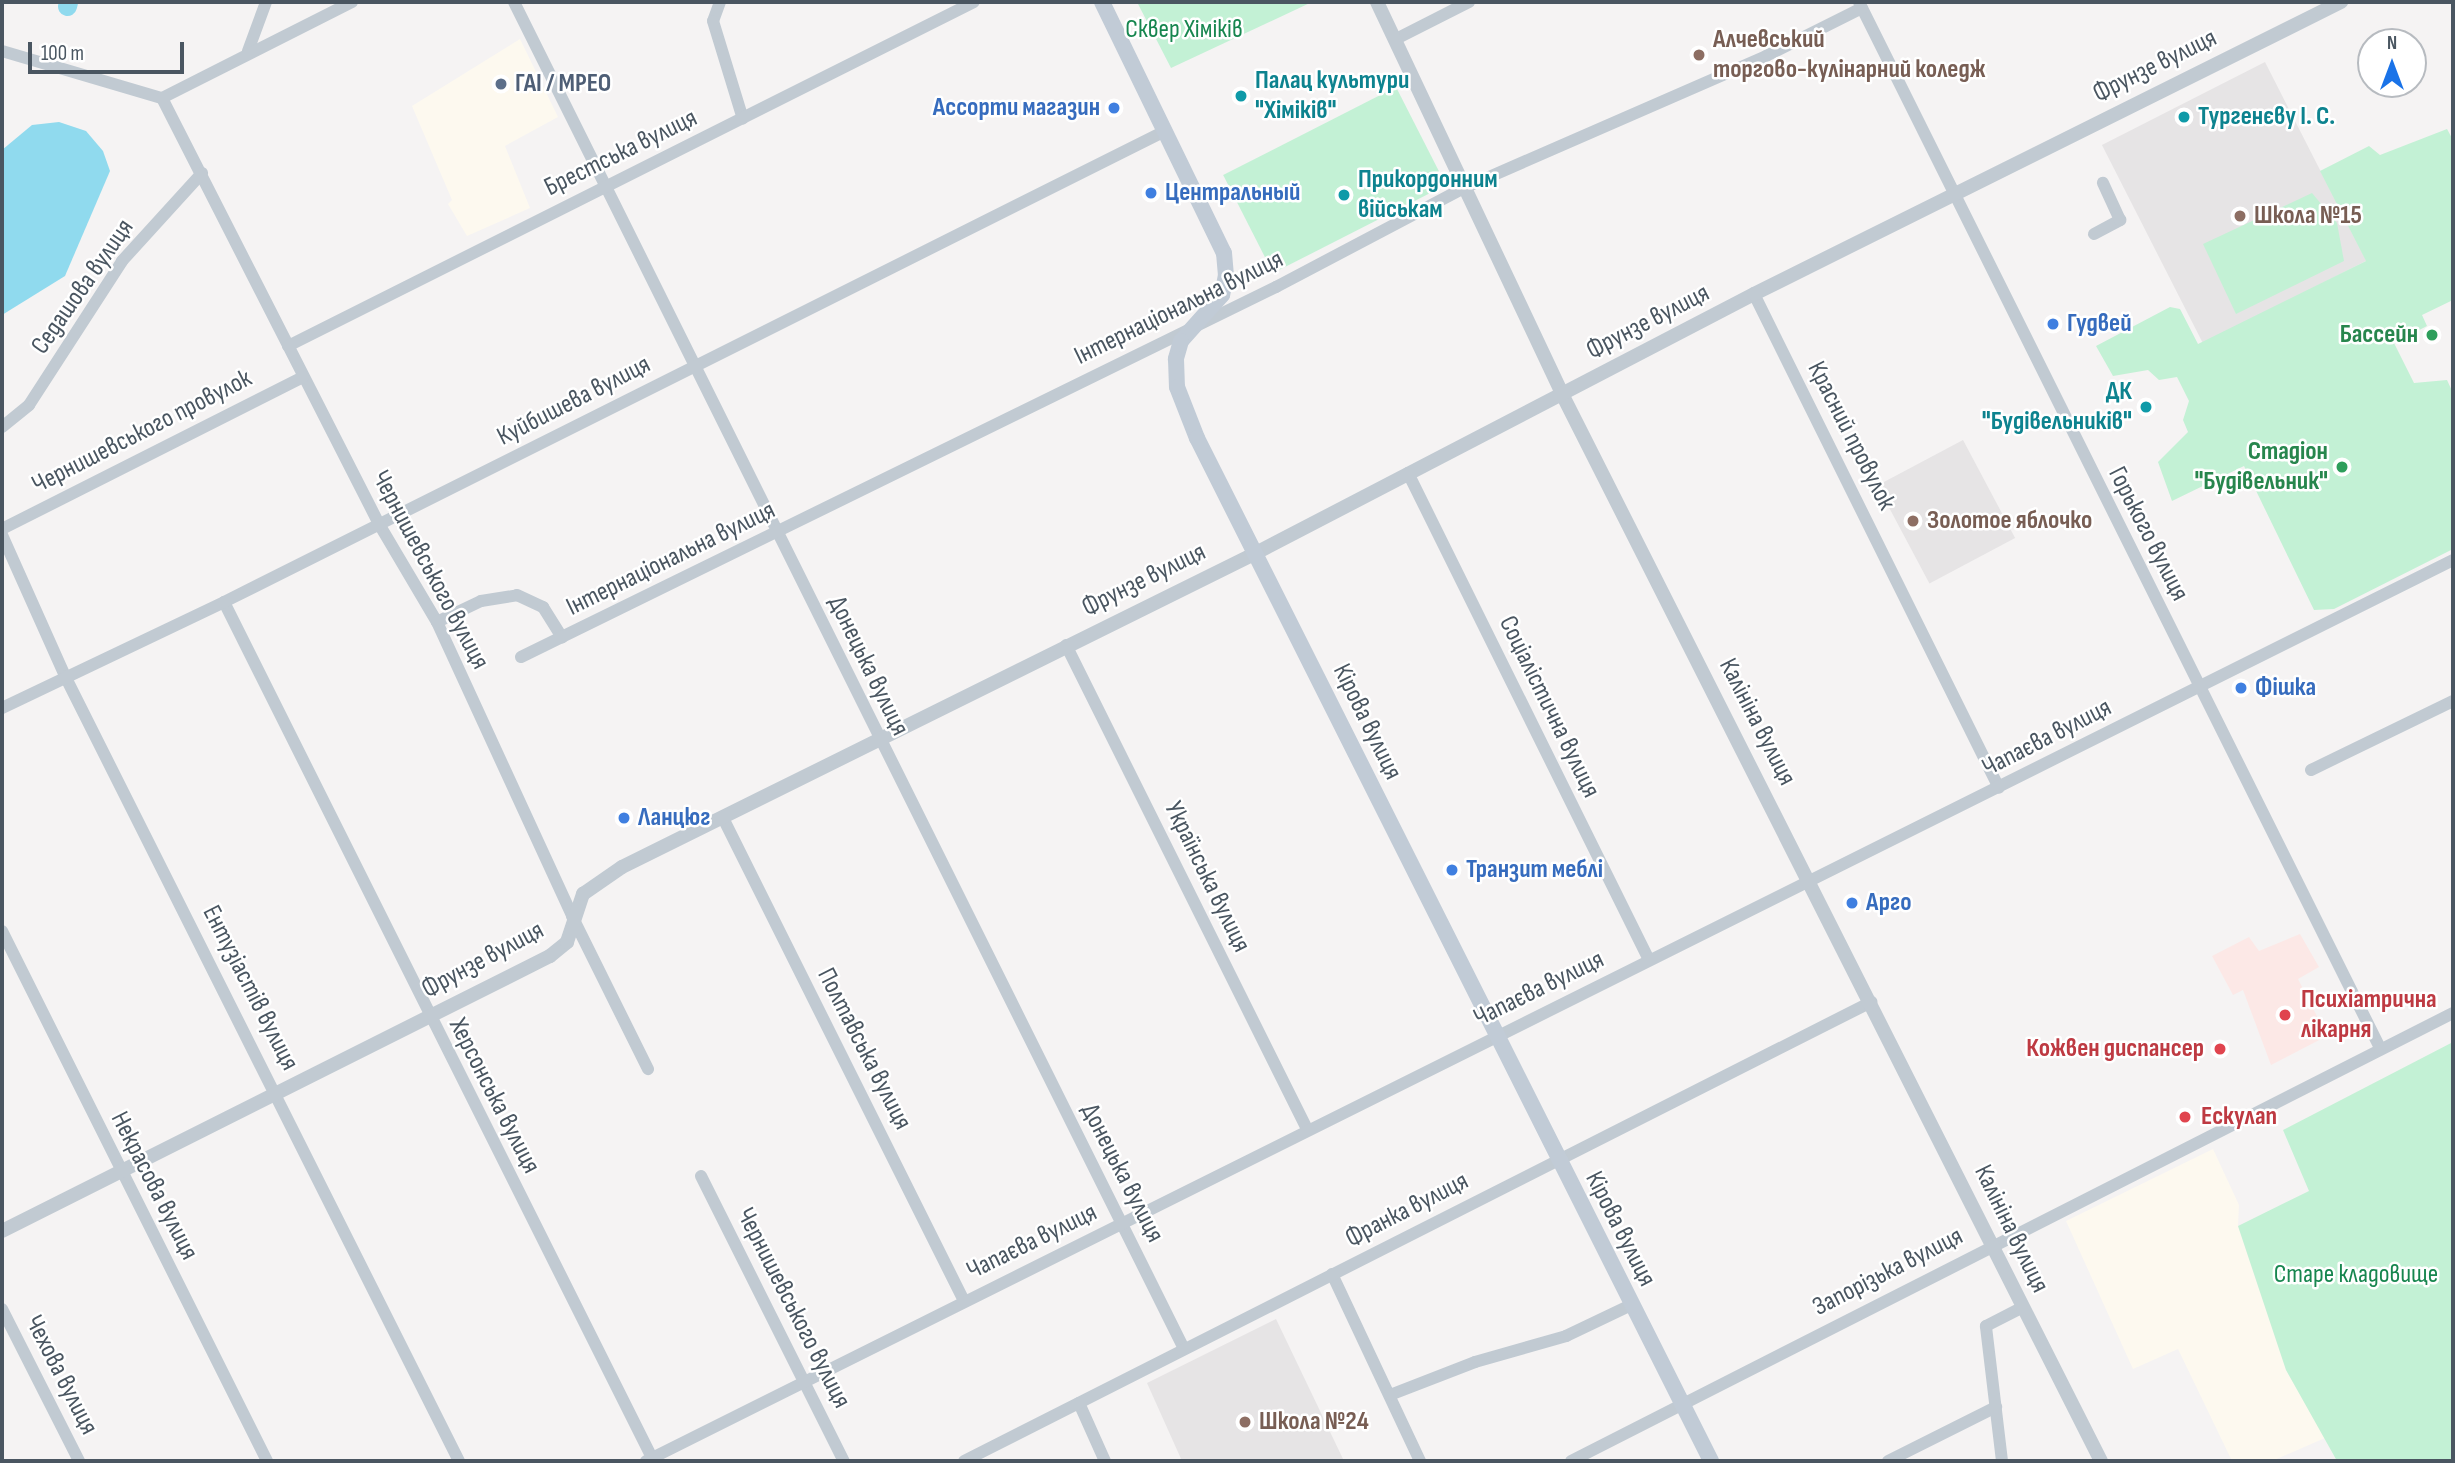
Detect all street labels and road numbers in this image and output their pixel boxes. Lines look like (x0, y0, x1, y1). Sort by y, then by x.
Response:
street label: Фрунзе вулиця (2088, 23, 2222, 109)
street label: Брестська вулиця (540, 103, 702, 203)
street label: Седашова вулиця (25, 214, 141, 360)
street label: Інтернаціональна вулиця (1070, 244, 1288, 372)
street label: Фрунзе вулиця (1581, 278, 1715, 366)
street label: Куйбишева вулиця (492, 349, 656, 453)
street label: Красний провулок (1800, 357, 1902, 515)
street label: Чернишевського провулок (27, 363, 257, 501)
street label: Горького вулиця (2101, 462, 2195, 606)
street label: Чернишевського вулиця (364, 465, 496, 675)
street label: Інтернаціональна вулиця (562, 495, 780, 623)
street label: Фрунзе вулиця (1077, 537, 1211, 623)
street label: Донецька вулиця (821, 591, 915, 741)
street label: Соціалістична вулиця (1492, 611, 1606, 803)
street label: Калініна вулиця (1712, 653, 1802, 791)
street label: Кірова вулиця (1326, 659, 1408, 785)
street label: Чапаєва вулиця (1977, 692, 2117, 784)
street label: Українська вулиця (1157, 797, 1257, 957)
street label: Ентузіастів вулиця (195, 900, 305, 1076)
street label: Фрунзе вулиця (417, 915, 549, 1005)
street label: Чапаєва вулиця (1469, 944, 1609, 1034)
street label: Полтавська вулиця (810, 963, 918, 1135)
street label: Херсонська вулиця (442, 1013, 546, 1179)
street label: Донецька вулиця (1074, 1098, 1170, 1248)
street label: Некрасова вулиця (103, 1107, 205, 1265)
street label: Калініна вулиця (1967, 1160, 2055, 1298)
street label: Франка вулиця (1340, 1166, 1474, 1254)
street label: Кірова вулиця (1578, 1166, 1662, 1292)
street label: Чапаєва вулиця (962, 1197, 1102, 1287)
street label: Чернишевського вулиця (729, 1203, 857, 1413)
street label: Запорізька вулиця (1808, 1221, 1968, 1323)
street label: Чехова вулиця (18, 1310, 104, 1440)

